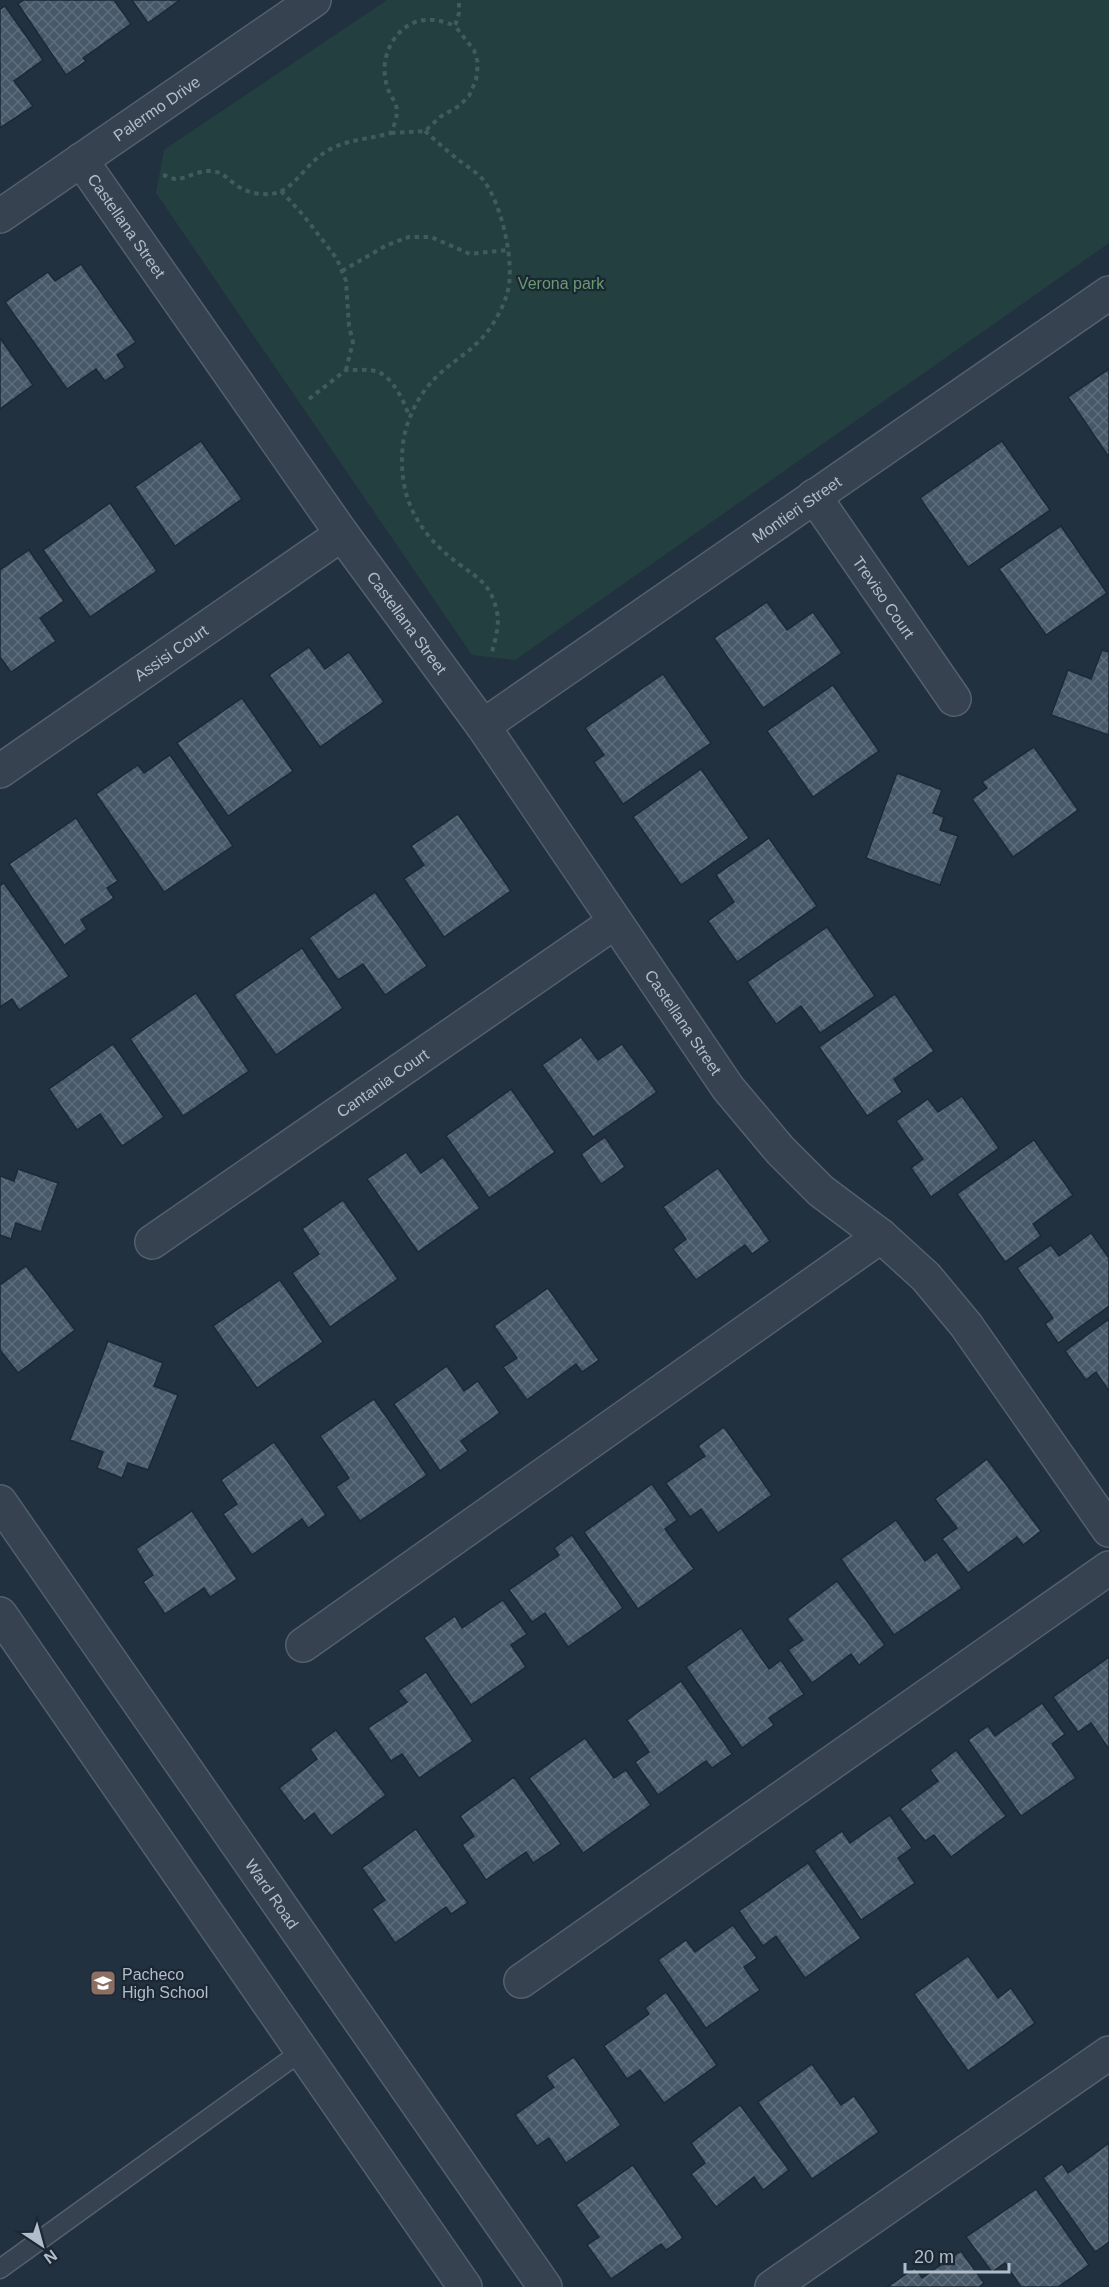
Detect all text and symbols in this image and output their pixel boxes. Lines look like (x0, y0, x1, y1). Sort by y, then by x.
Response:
street label: Palermo Drive (110, 73, 203, 144)
street label: Castellana Street (85, 170, 169, 281)
park label: Verona park (518, 275, 605, 292)
street label: Montieri Street (749, 472, 844, 546)
street label: Treviso Court (850, 553, 918, 642)
street label: Castellana Street (364, 568, 451, 678)
street label: Assisi Court (131, 621, 211, 684)
street label: Castellana Street (642, 967, 725, 1078)
street label: Cantania Court (333, 1045, 432, 1120)
street label: Ward Road (242, 1856, 302, 1932)
place label: Pacheco High School (122, 1966, 208, 2001)
school or university icon: Pacheco High School (88, 1968, 118, 1998)
north arrow (12, 2215, 72, 2275)
scale bar (905, 2236, 1008, 2274)
text: N (41, 2246, 60, 2267)
text: 20 m (914, 2247, 954, 2267)

